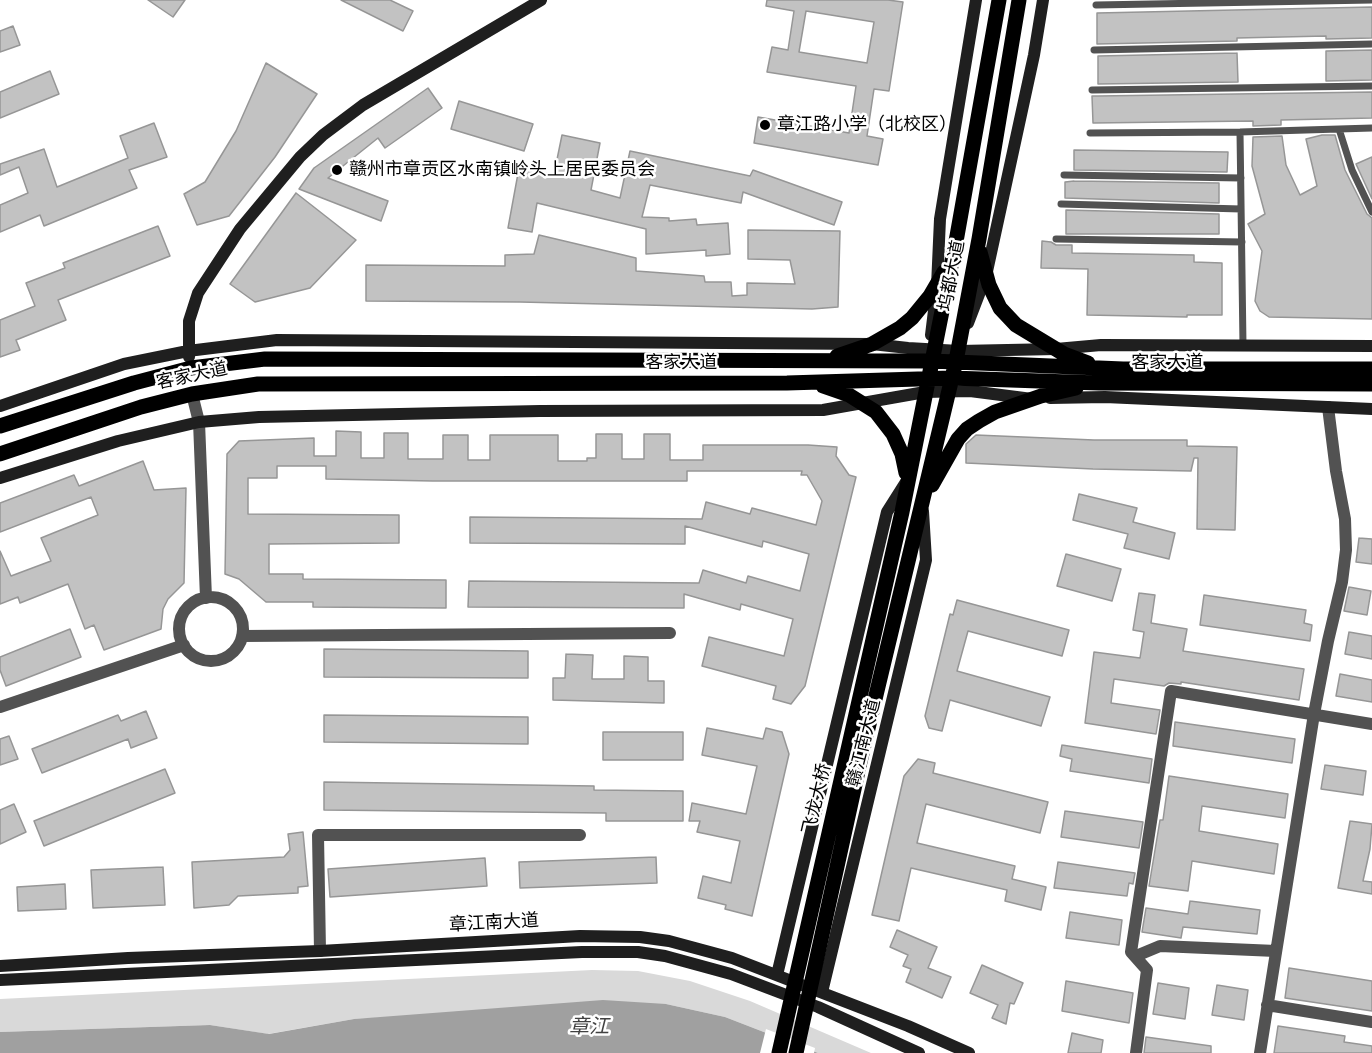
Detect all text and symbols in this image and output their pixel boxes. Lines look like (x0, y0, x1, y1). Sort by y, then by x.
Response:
place label: 章江路小学（北校区） (777, 114, 957, 136)
marker: 章江路小学（北校区） (758, 118, 772, 132)
place label: 赣州市章贡区水南镇岭头上居民委员会 (349, 159, 655, 181)
marker: 赣州市章贡区水南镇岭头上居民委员会 (330, 163, 344, 177)
street label: 坞都大道 (935, 239, 969, 313)
street label: 客家大道 (645, 352, 717, 374)
street label: 客家大道 (1131, 352, 1203, 374)
street label: 客家大道 (155, 358, 229, 394)
street label: 赣江南大道 (843, 697, 885, 789)
street label: 飞龙大桥 (798, 761, 836, 837)
street label: 章江南大道 (448, 910, 540, 936)
water label: 章江 (569, 1015, 609, 1039)

